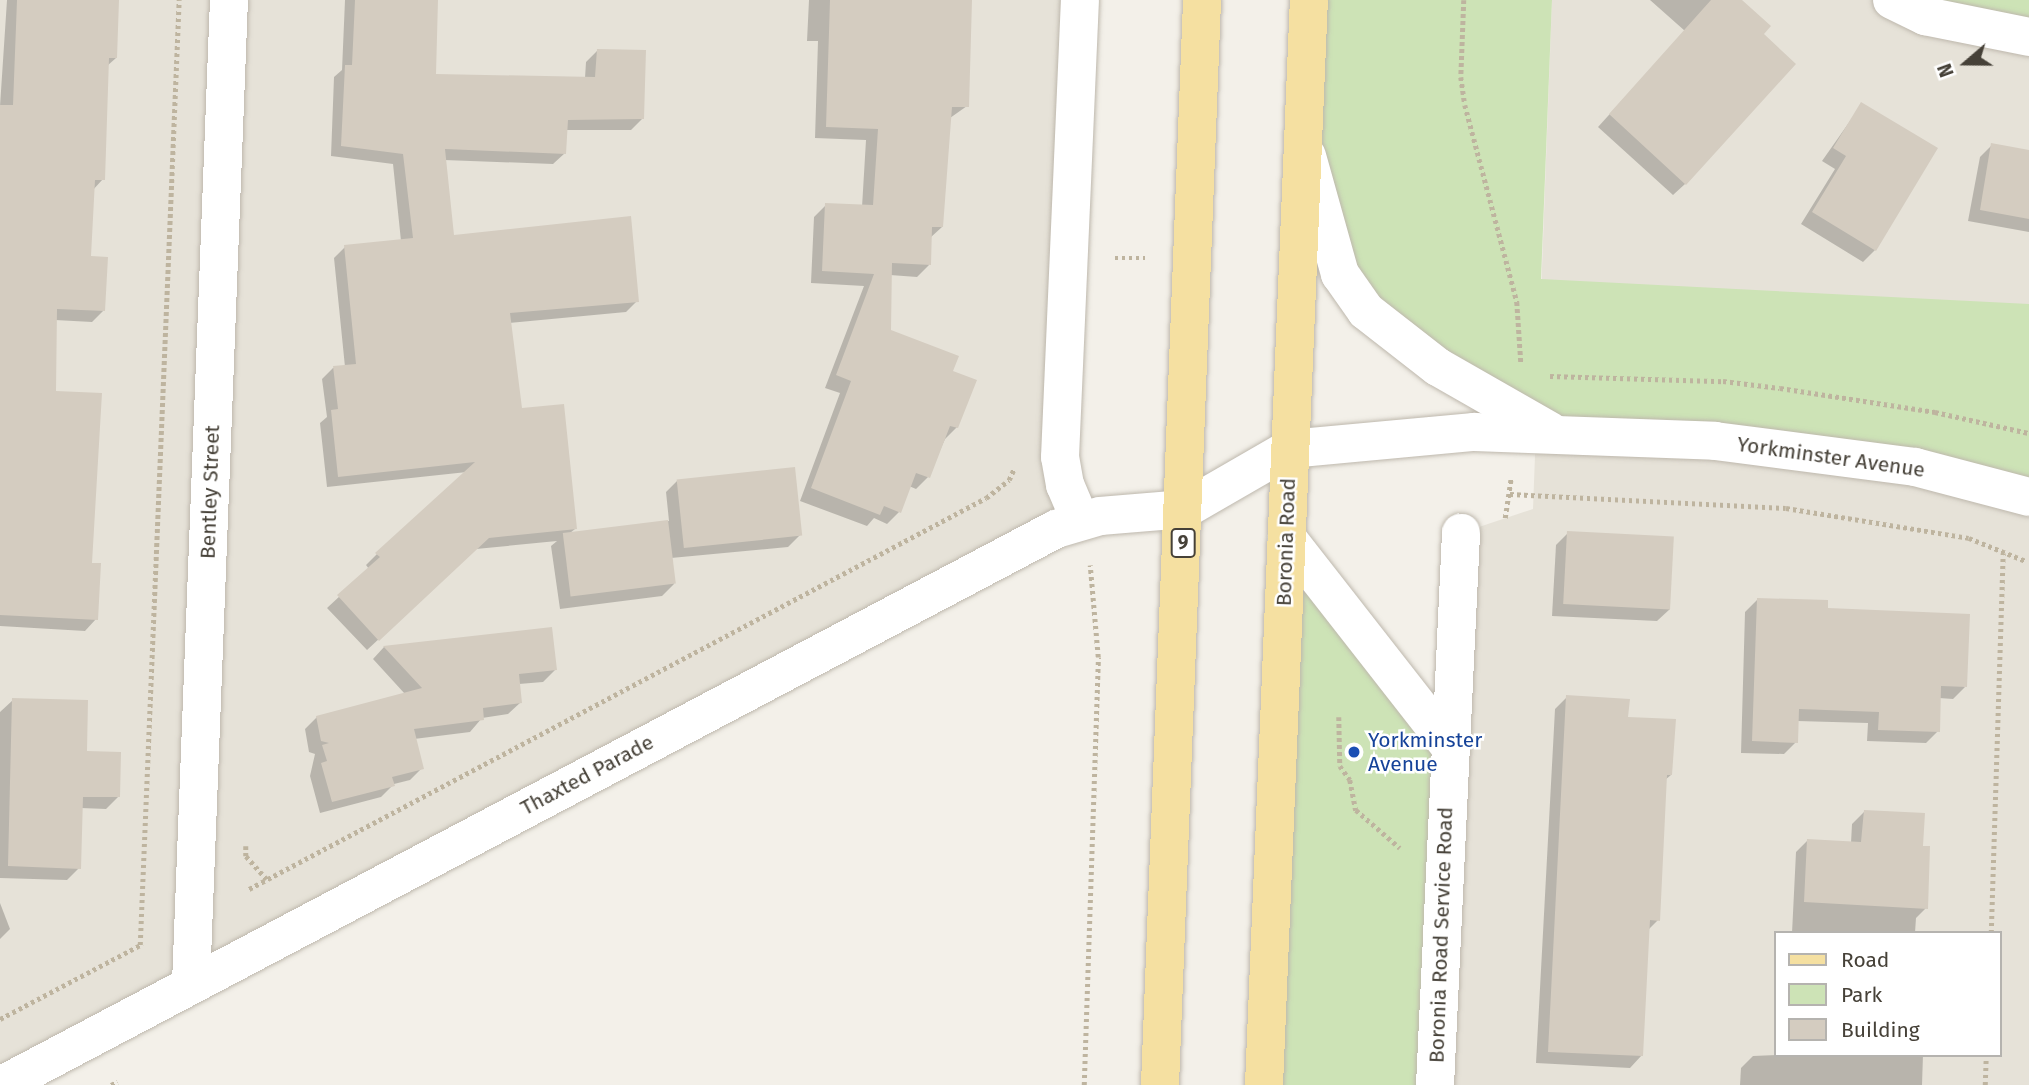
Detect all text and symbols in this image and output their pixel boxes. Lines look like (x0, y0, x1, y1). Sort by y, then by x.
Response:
north arrow (1931, 28, 2001, 98)
text: N (1933, 61, 1959, 80)
street label: Bentley Street (195, 425, 225, 559)
street label: Yorkminster Avenue (1735, 431, 1927, 483)
street label: Boronia Road (1271, 477, 1301, 607)
road number: 9 (1169, 528, 1197, 558)
place label: Yorkminster Avenue (1368, 727, 1482, 777)
street label: Thaxted Parade (516, 729, 658, 821)
marker: Yorkminster Avenue (1346, 744, 1362, 760)
street label: Boronia Road Service Road (1424, 806, 1458, 1064)
legend (1773, 931, 2001, 1057)
text: Road (1841, 947, 1889, 973)
text: Park (1841, 982, 1882, 1008)
text: Building (1841, 1017, 1920, 1043)

